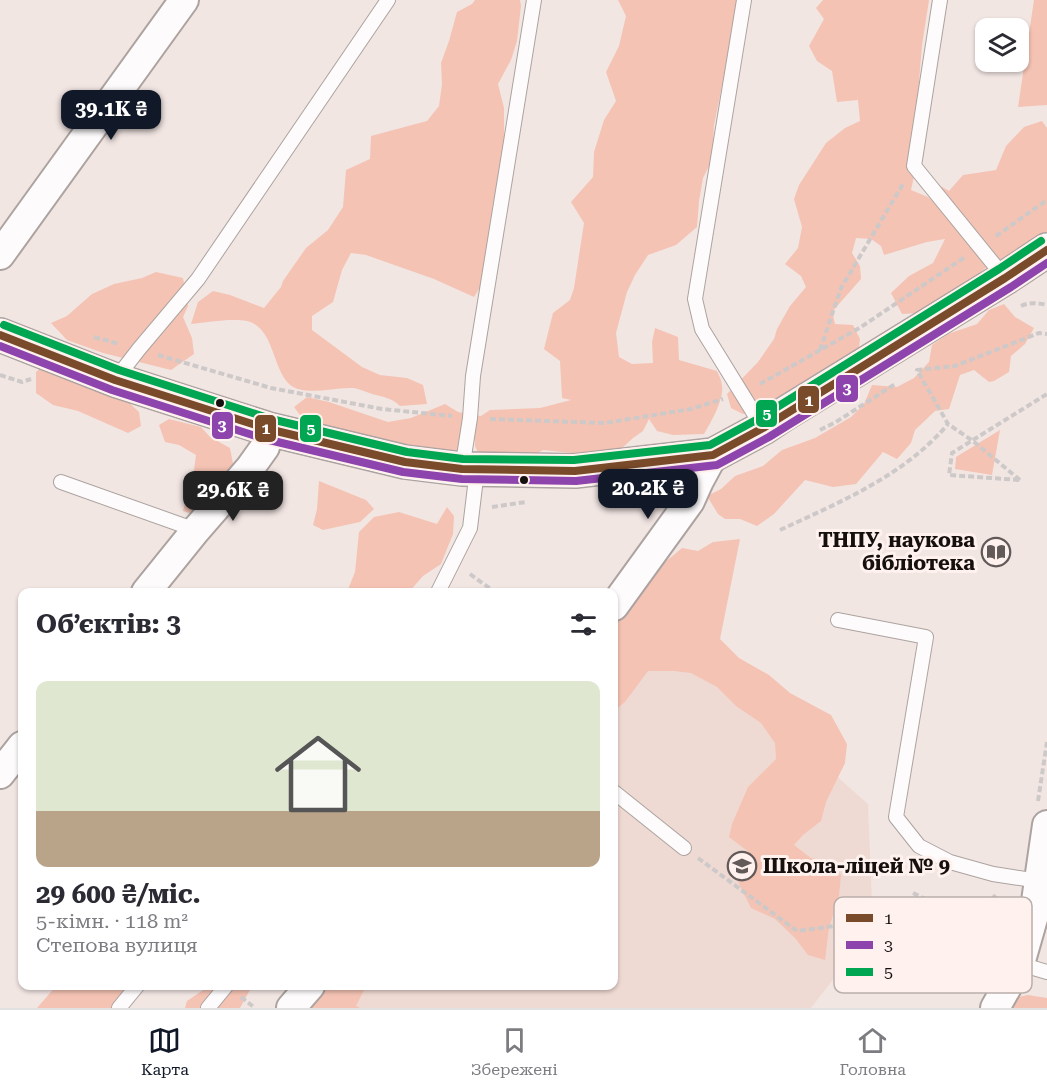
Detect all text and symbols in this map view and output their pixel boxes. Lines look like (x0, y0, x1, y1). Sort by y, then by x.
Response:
map controls (975, 18, 1029, 72)
button: layers (975, 18, 1029, 72)
pin: 39.1K ₴ (56, 90, 166, 141)
text: 39.1K ₴ (75, 97, 147, 121)
line badge: 3 (835, 374, 859, 403)
text: 3 (843, 379, 852, 398)
line badge: 1 (797, 385, 820, 414)
text: 1 (805, 391, 814, 410)
unlabelled marker (214, 397, 226, 409)
line badge: 5 (755, 399, 778, 428)
text: 5 (763, 404, 772, 423)
line badge: 3 (211, 411, 234, 440)
line badge: 1 (254, 414, 277, 443)
line badge: 5 (299, 414, 322, 443)
text: 3 (218, 416, 227, 435)
text: 1 (262, 419, 271, 438)
text: 5 (307, 419, 316, 438)
pin: 20.2K ₴ (593, 469, 703, 520)
pin: 29.6K ₴ (178, 471, 288, 522)
unlabelled marker (518, 474, 530, 486)
text: 20.2K ₴ (612, 476, 684, 500)
text: 29.6K ₴ (197, 478, 269, 502)
place label: ТНПУ, наукова бібліотека (818, 528, 975, 575)
library icon: ТНПУ, наукова бібліотека (980, 536, 1012, 568)
icon: filters (567, 608, 600, 641)
text: Об’єктів: 3 (36, 609, 181, 639)
icon: home (264, 720, 372, 828)
school or university icon: Школа-ліцей № 9 (726, 850, 758, 882)
place label: Школа-ліцей № 9 (763, 854, 950, 878)
text: 29 600 ₴/міс. (36, 879, 201, 909)
legend (834, 897, 1032, 993)
text: 5-кімн. · 118 m² (36, 909, 188, 933)
text: 1 (884, 909, 893, 928)
text: Степова вулиця (36, 933, 198, 957)
text: 3 (884, 936, 893, 955)
text: 5 (884, 963, 893, 982)
tab: Карта (141, 1024, 189, 1079)
tab: Збережені (471, 1024, 558, 1079)
tab: Головна (840, 1024, 906, 1079)

